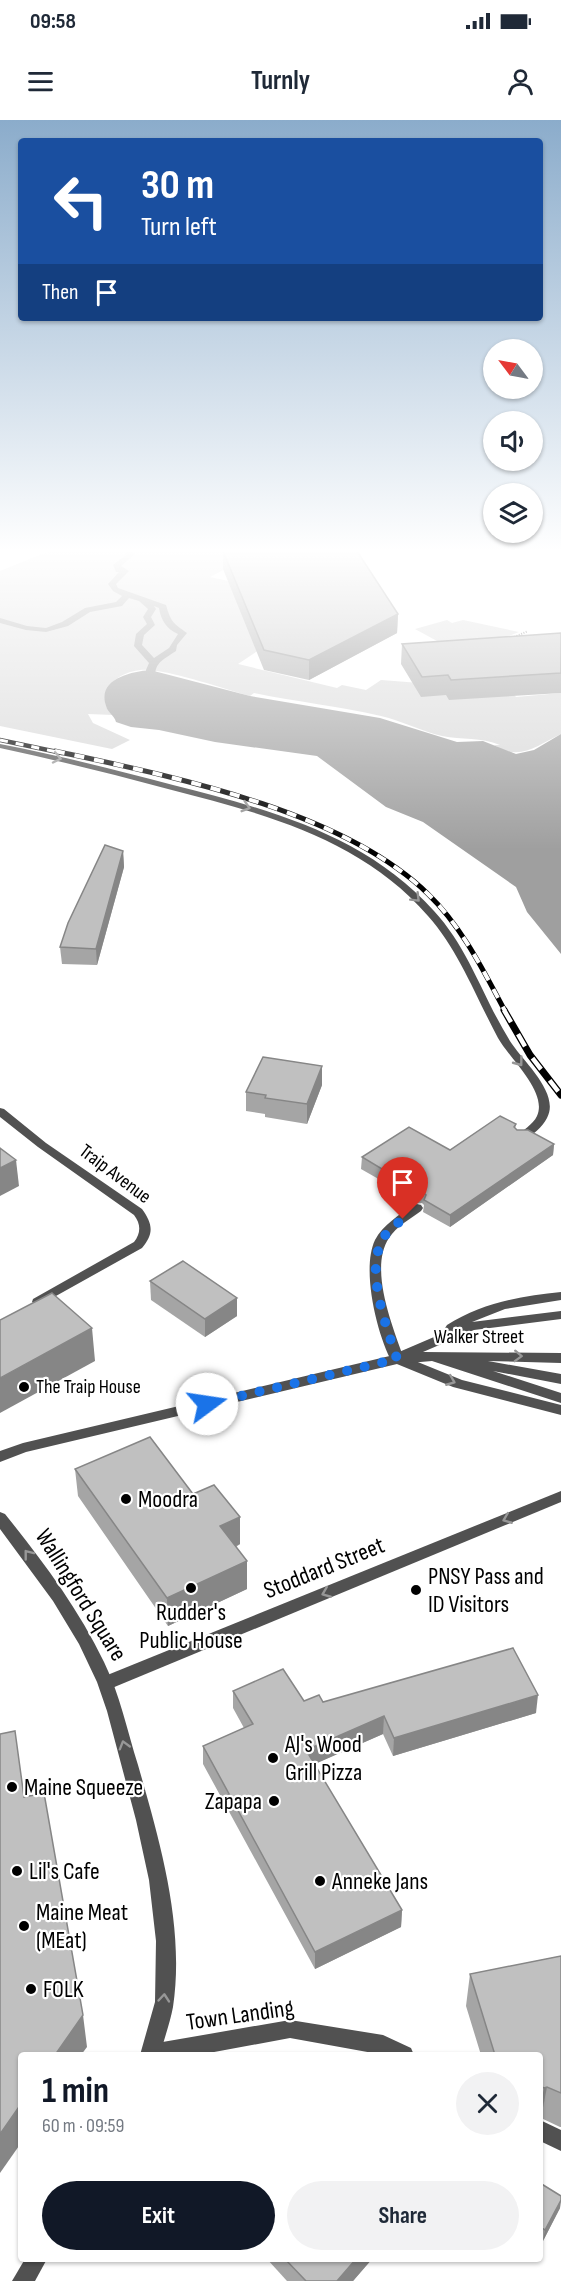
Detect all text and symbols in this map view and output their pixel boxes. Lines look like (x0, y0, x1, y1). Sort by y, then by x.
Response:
text: 09:58 (30, 8, 76, 35)
icon: menu (24, 65, 57, 98)
text: Turnly (251, 65, 310, 97)
icon: person (504, 65, 537, 98)
text: 30 m (141, 160, 214, 211)
icon: left (42, 162, 120, 240)
text: Turn left (141, 211, 217, 243)
icon: arrive (90, 276, 123, 309)
text: Then (42, 279, 78, 306)
north arrow (483, 339, 543, 399)
map controls (483, 339, 543, 543)
button: sound (483, 411, 543, 471)
button: layers (483, 483, 543, 543)
one-way arrow (52, 750, 62, 763)
one-way arrow (240, 800, 251, 812)
one-way arrow (409, 890, 420, 901)
one-way arrow (511, 1056, 522, 1067)
street label: Traip Avenue (74, 1139, 156, 1209)
pin (377, 1157, 428, 1219)
icon: arrive (386, 1166, 419, 1199)
street label: Walker Street (434, 1325, 524, 1349)
one-way arrow (514, 1350, 523, 1363)
position arrow (175, 1372, 239, 1436)
one-way arrow (445, 1374, 456, 1386)
place label: The Traip House (36, 1375, 141, 1399)
marker: The Traip House (17, 1380, 31, 1394)
place label: Moodra (138, 1485, 198, 1514)
marker: Moodra (119, 1492, 133, 1506)
one-way arrow (502, 1512, 513, 1524)
street label: Wallingford Square (29, 1524, 133, 1666)
street label: Stoddard Street (259, 1531, 389, 1605)
one-way arrow (24, 1549, 35, 1560)
place label: PNSY Pass and ID Visitors (428, 1562, 544, 1619)
marker: Rudder's Public House (184, 1581, 198, 1595)
marker: PNSY Pass and ID Visitors (409, 1583, 423, 1597)
one-way arrow (322, 1586, 333, 1598)
place label: Rudder's Public House (139, 1598, 243, 1655)
place label: AJ's Wood Grill Pizza (284, 1730, 362, 1787)
one-way arrow (119, 1740, 131, 1751)
marker: AJ's Wood Grill Pizza (266, 1751, 280, 1765)
place label: Maine Squeeze (24, 1773, 143, 1802)
marker: Maine Squeeze (5, 1780, 19, 1794)
place label: Zapapa (205, 1787, 262, 1816)
marker: Zapapa (267, 1794, 281, 1808)
place label: Lil's Cafe (29, 1857, 100, 1886)
marker: Lil's Cafe (10, 1864, 24, 1878)
place label: Anneke Jans (331, 1867, 428, 1896)
marker: Anneke Jans (313, 1874, 327, 1888)
place label: Maine Meat (MEat) (36, 1898, 128, 1955)
marker: Maine Meat (MEat) (17, 1919, 31, 1933)
place label: FOLK (43, 1975, 84, 2004)
marker: FOLK (24, 1982, 38, 1996)
street label: Town Landing (184, 1993, 296, 2037)
one-way arrow (157, 1994, 170, 2003)
text: 1 min (42, 2070, 109, 2113)
button: close (456, 2072, 519, 2135)
text: 60 m · 09:59 (42, 2114, 124, 2138)
button: Exit (42, 2181, 275, 2250)
button: Share (287, 2181, 519, 2250)

